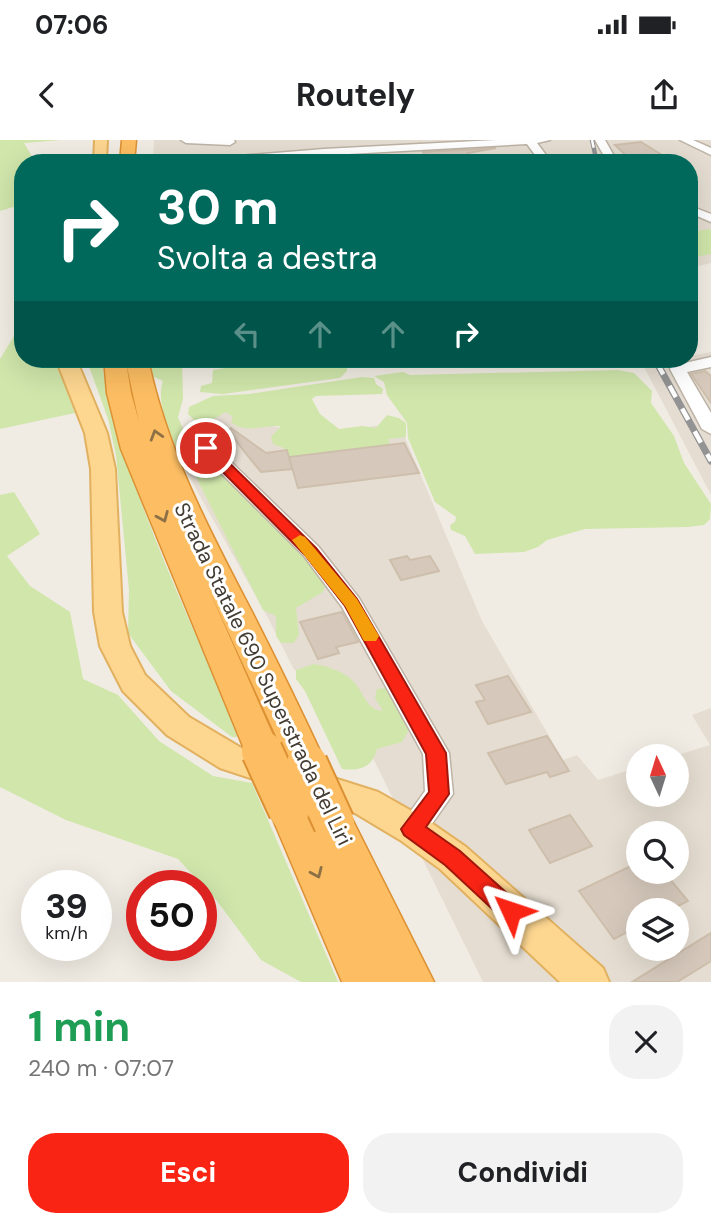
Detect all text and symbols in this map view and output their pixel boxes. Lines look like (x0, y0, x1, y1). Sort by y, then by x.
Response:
text: 07:06 (35, 8, 109, 42)
text: Routely (296, 74, 415, 116)
icon: back (28, 76, 66, 114)
icon: share (645, 76, 683, 114)
text: 30 m (157, 175, 279, 239)
icon: right (42, 182, 133, 273)
text: Svolta a destra (157, 237, 378, 279)
icon: left (228, 315, 266, 353)
icon: ahead (301, 315, 339, 353)
icon: ahead (374, 315, 412, 353)
icon: right (447, 315, 485, 353)
pin (176, 418, 236, 478)
icon: arrive (187, 429, 225, 467)
one-way arrow (149, 430, 164, 442)
street label: Strada Statale 690 Superstrada del Liri (168, 498, 358, 850)
one-way arrow (154, 510, 168, 522)
north arrow (626, 744, 690, 807)
map controls (626, 744, 689, 961)
button: search (626, 821, 689, 884)
one-way arrow (309, 866, 323, 878)
speed limit sign: 50 (126, 870, 217, 961)
position arrow (474, 874, 548, 948)
text: 39 (45, 883, 88, 929)
button: layers (626, 898, 689, 961)
text: km/h (45, 921, 88, 945)
text: 1 min (28, 999, 130, 1054)
button: close (609, 1005, 683, 1079)
text: 240 m · 07:07 (28, 1053, 174, 1083)
button: Esci (28, 1133, 349, 1213)
button: Condividi (363, 1133, 683, 1213)

